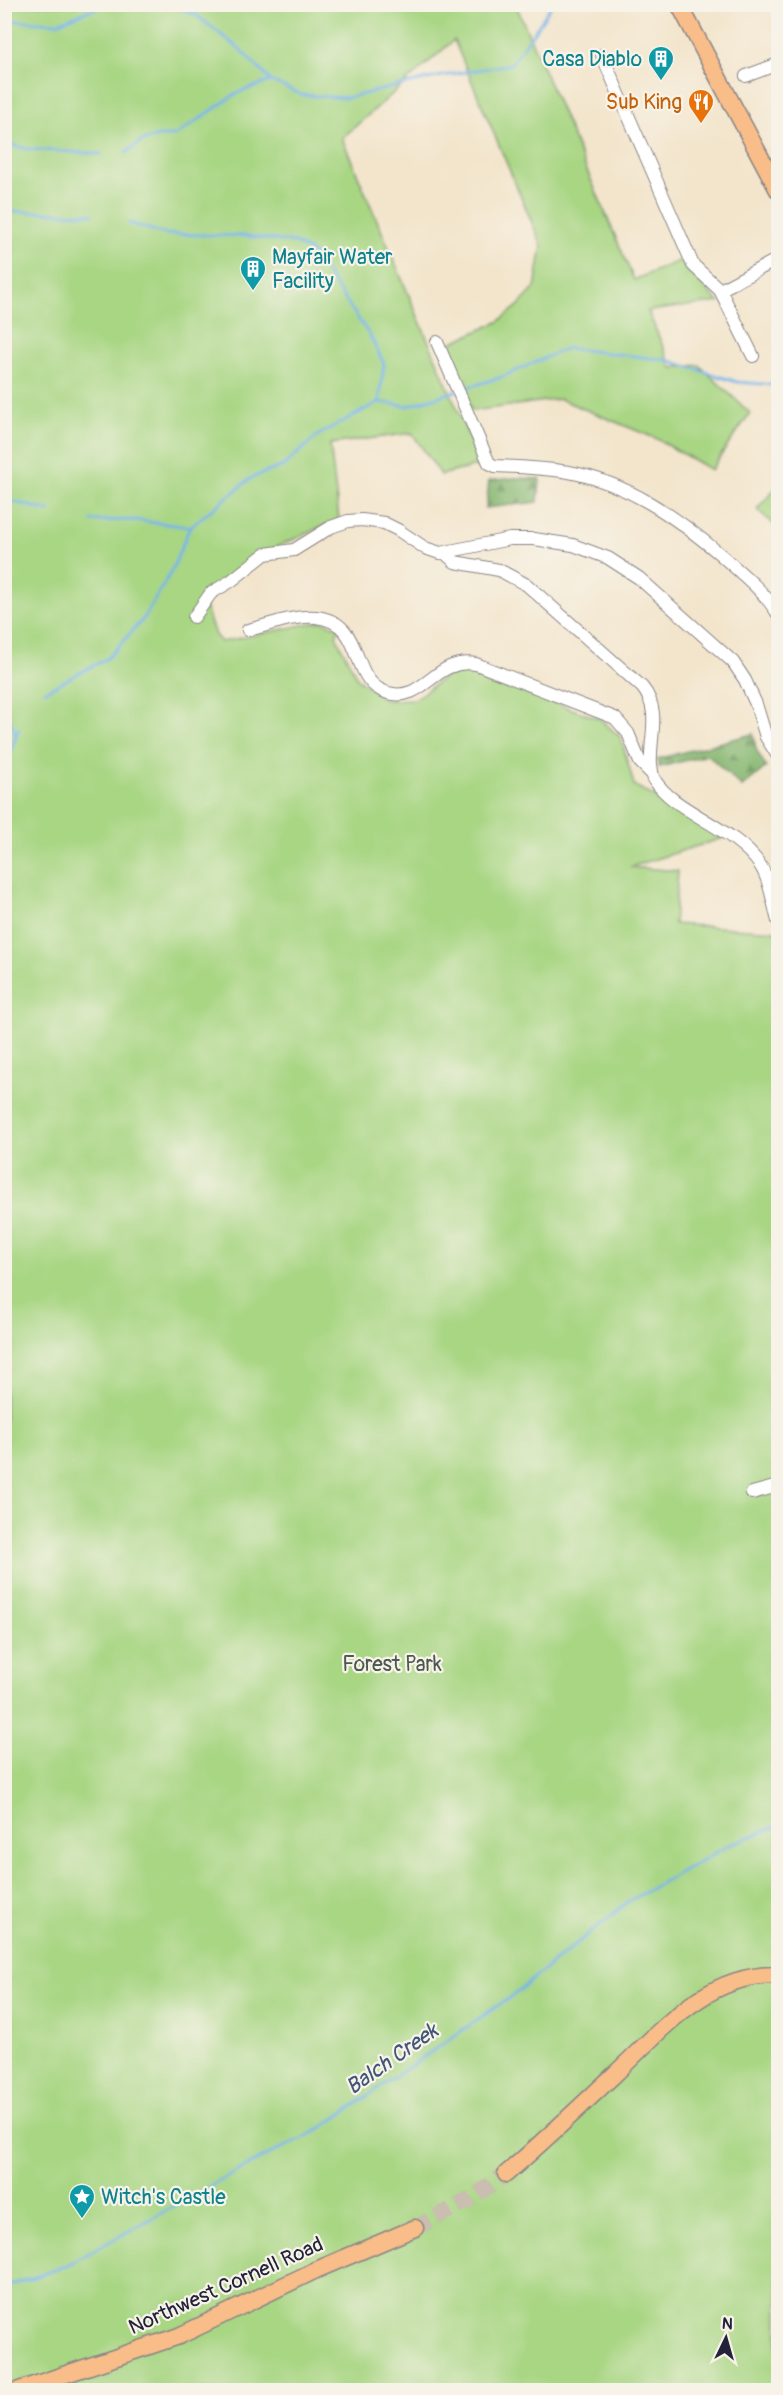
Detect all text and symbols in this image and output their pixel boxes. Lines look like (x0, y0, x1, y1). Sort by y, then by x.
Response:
building icon: Casa Diablo (646, 44, 676, 82)
place label: Casa Diablo (542, 46, 642, 73)
restaurant icon: Sub King (686, 87, 716, 125)
place label: Sub King (606, 89, 682, 116)
place label: Mayfair Water Facility (272, 244, 393, 295)
building icon: Mayfair Water Facility (238, 254, 268, 292)
park label: Forest Park (342, 1651, 442, 1678)
water label: Balch Creek (341, 2016, 445, 2101)
place icon: Witch's Castle (67, 2182, 97, 2220)
place label: Witch's Castle (101, 2184, 226, 2211)
street label: Northwest Cornell Road (124, 2231, 328, 2341)
north arrow (696, 2308, 756, 2368)
text: N (721, 2314, 734, 2335)

